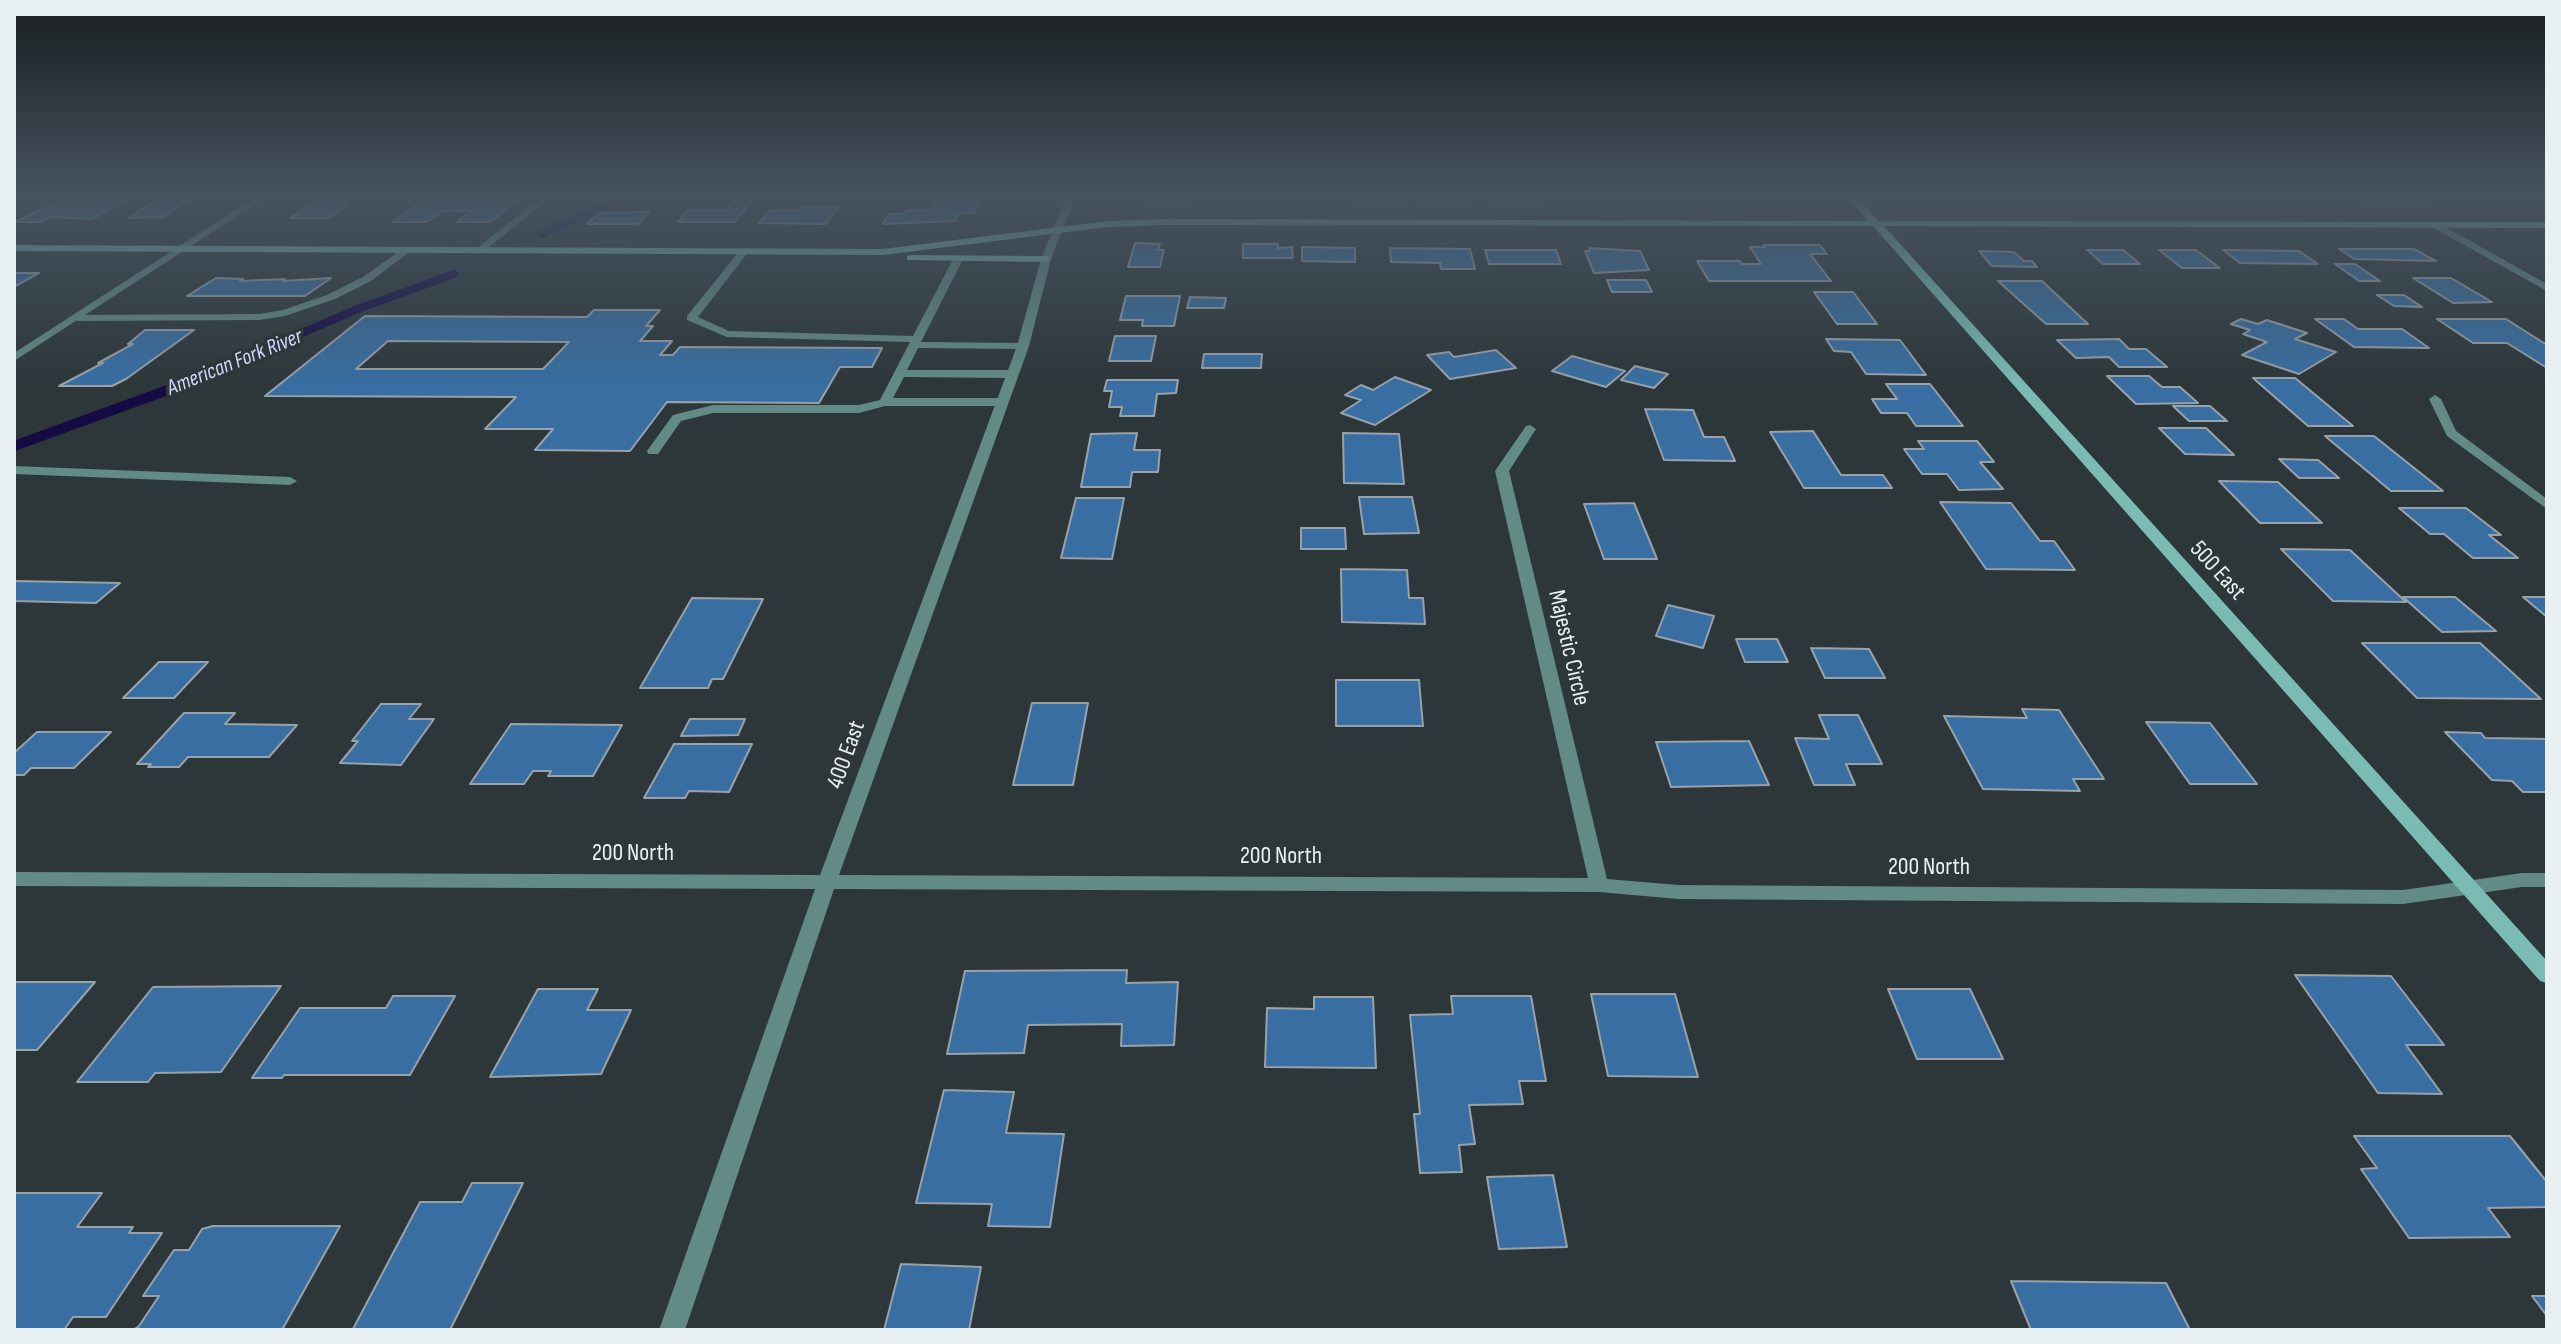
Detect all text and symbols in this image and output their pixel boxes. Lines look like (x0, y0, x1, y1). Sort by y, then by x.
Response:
water label: American Fork River (163, 324, 307, 402)
street label: 500 East (2183, 536, 2251, 606)
street label: Majestic Circle (1541, 587, 1595, 709)
street label: 400 East (822, 717, 872, 793)
street label: 200 North (592, 840, 674, 868)
street label: 200 North (1240, 843, 1322, 871)
street label: 200 North (1888, 854, 1970, 882)

